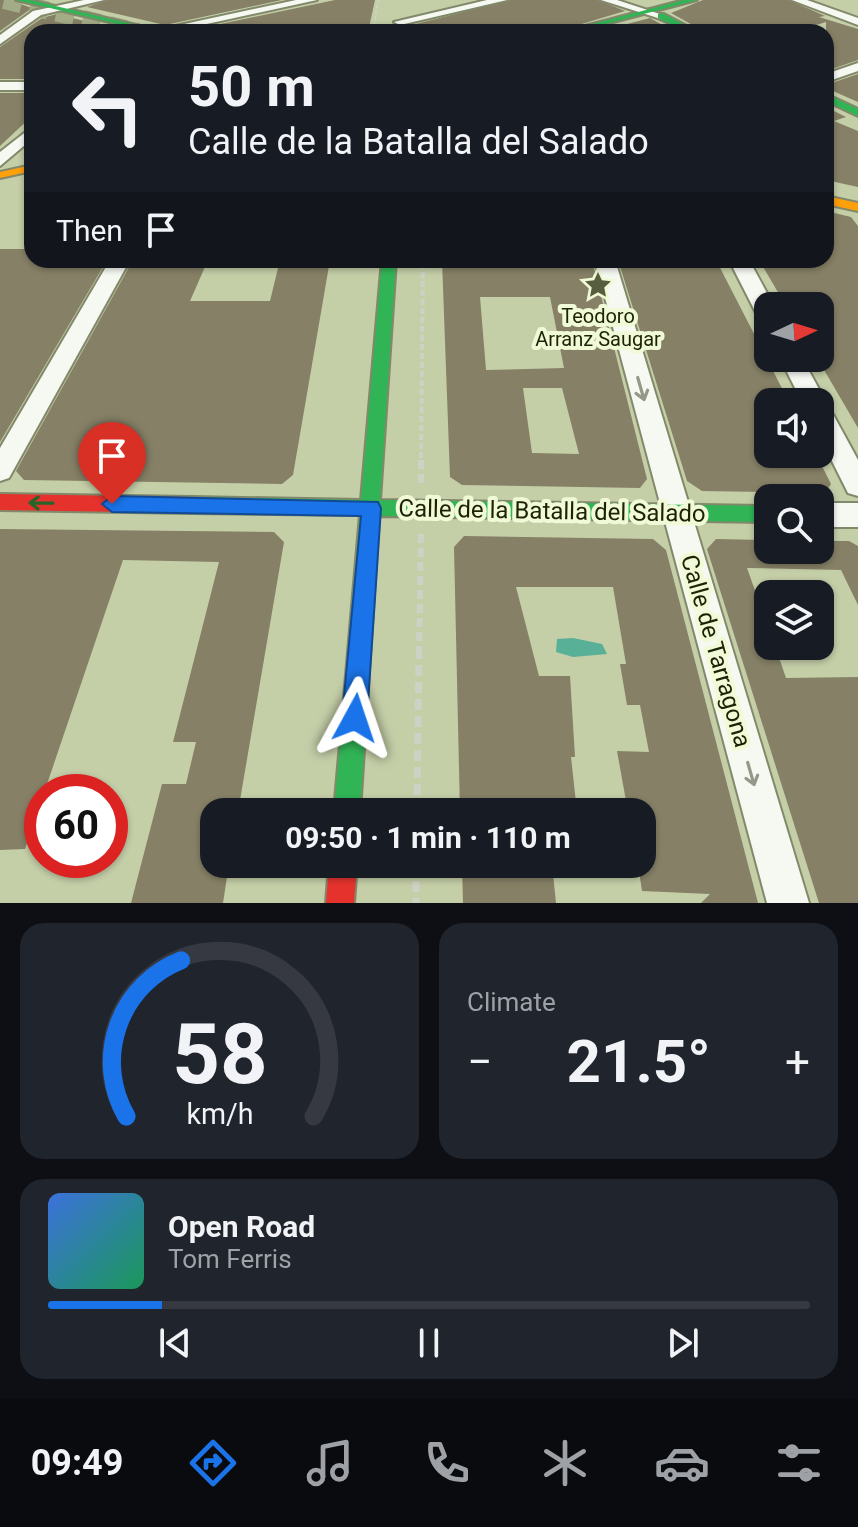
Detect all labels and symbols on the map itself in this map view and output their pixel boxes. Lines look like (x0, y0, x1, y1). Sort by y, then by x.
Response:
place icon: Teodoro Arranz Saugar (583, 270, 613, 300)
north arrow (754, 292, 834, 372)
place label: Teodoro Arranz Saugar (535, 304, 661, 351)
one-way arrow (634, 375, 649, 401)
pin (78, 422, 146, 504)
street label: Calle de la Batalla del Salado (398, 494, 706, 528)
one-way arrow (28, 495, 55, 511)
street label: Calle de Tarragona (675, 551, 757, 751)
position arrow (313, 676, 397, 760)
one-way arrow (744, 760, 759, 786)
speed limit sign: 60 (24, 774, 128, 878)

